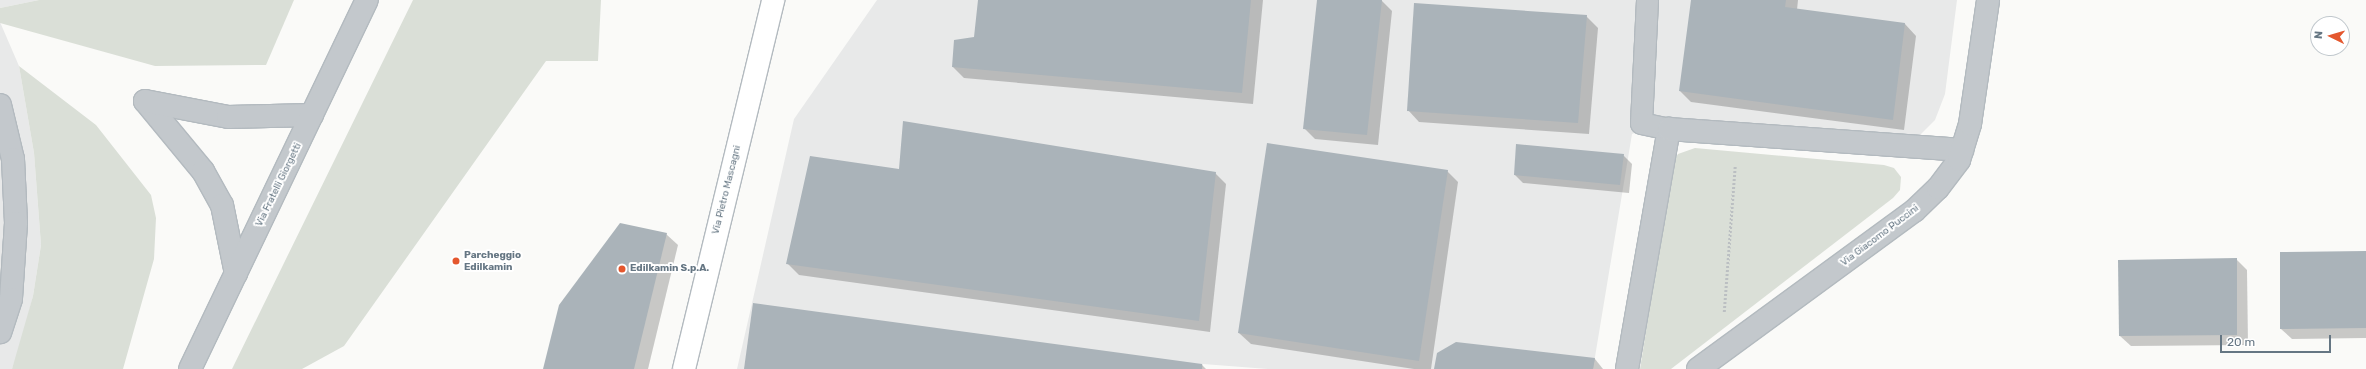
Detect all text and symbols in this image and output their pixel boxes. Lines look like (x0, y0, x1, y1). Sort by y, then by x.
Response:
north arrow (2310, 16, 2350, 56)
text: N (2312, 30, 2325, 40)
street label: Via Fratelli Giorgetti (254, 141, 304, 229)
street label: Via Pietro Mascagni (710, 144, 744, 236)
street label: Via Giacomo Puccini (1839, 203, 1921, 269)
place label: Parcheggio Edilkamin (464, 249, 521, 272)
marker: Parcheggio Edilkamin (451, 256, 461, 266)
place label: Edilkamin S.p.A. (630, 263, 709, 275)
marker: Edilkamin S.p.A. (617, 264, 627, 274)
scale bar (2222, 327, 2333, 353)
text: 20 m (2227, 335, 2255, 349)

